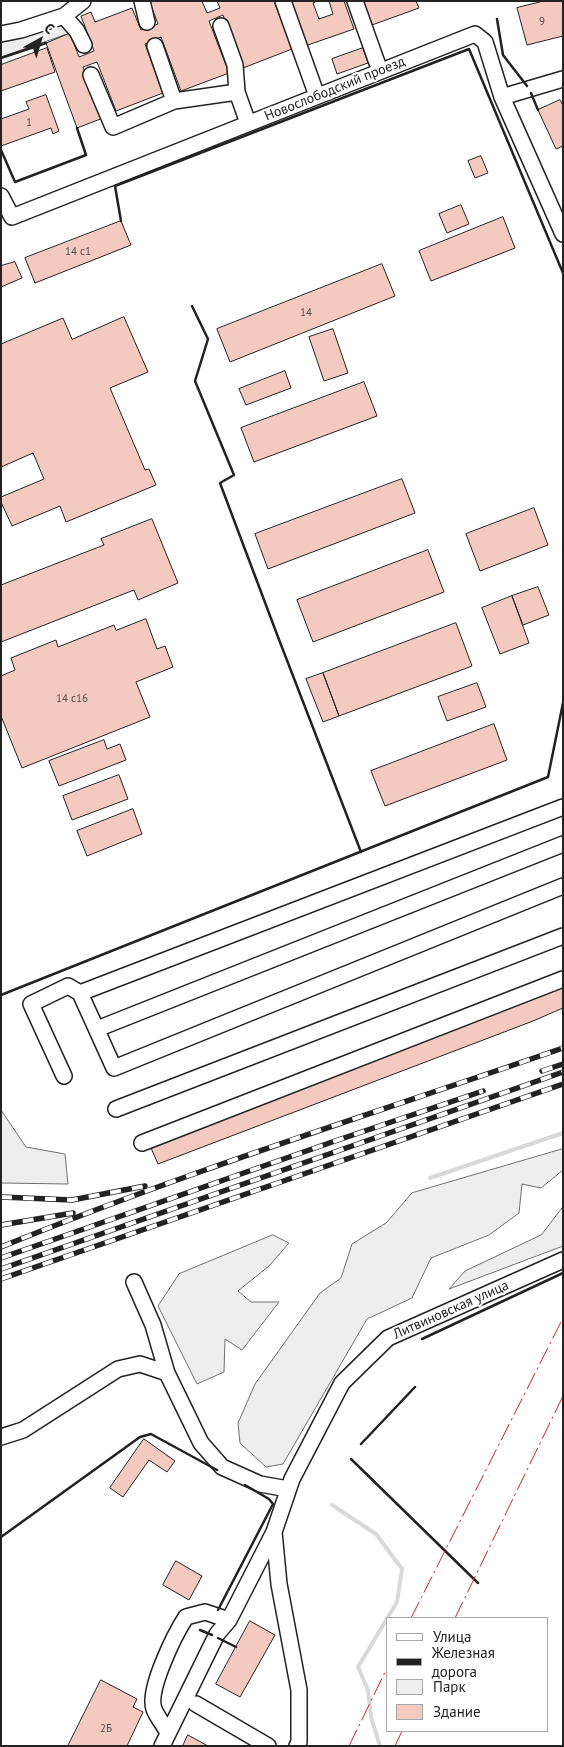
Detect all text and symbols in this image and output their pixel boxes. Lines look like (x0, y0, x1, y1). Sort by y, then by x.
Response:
north arrow (15, 15, 65, 65)
house number: 9 (539, 15, 545, 29)
text: С (41, 19, 58, 38)
street label: Новослободский проезд (262, 53, 408, 125)
house number: 1 (26, 116, 32, 130)
house number: 14 с1 (65, 245, 91, 259)
house number: 14 (300, 306, 312, 320)
house number: 14 с16 (56, 692, 88, 706)
street label: Литвиновская улица (391, 1277, 511, 1343)
legend (386, 1617, 549, 1732)
text: Улица (433, 1627, 471, 1646)
text: Железная дорога (432, 1643, 495, 1681)
text: Парк (433, 1677, 466, 1696)
text: Здание (433, 1702, 481, 1721)
house number: 2Б (100, 1722, 112, 1736)

